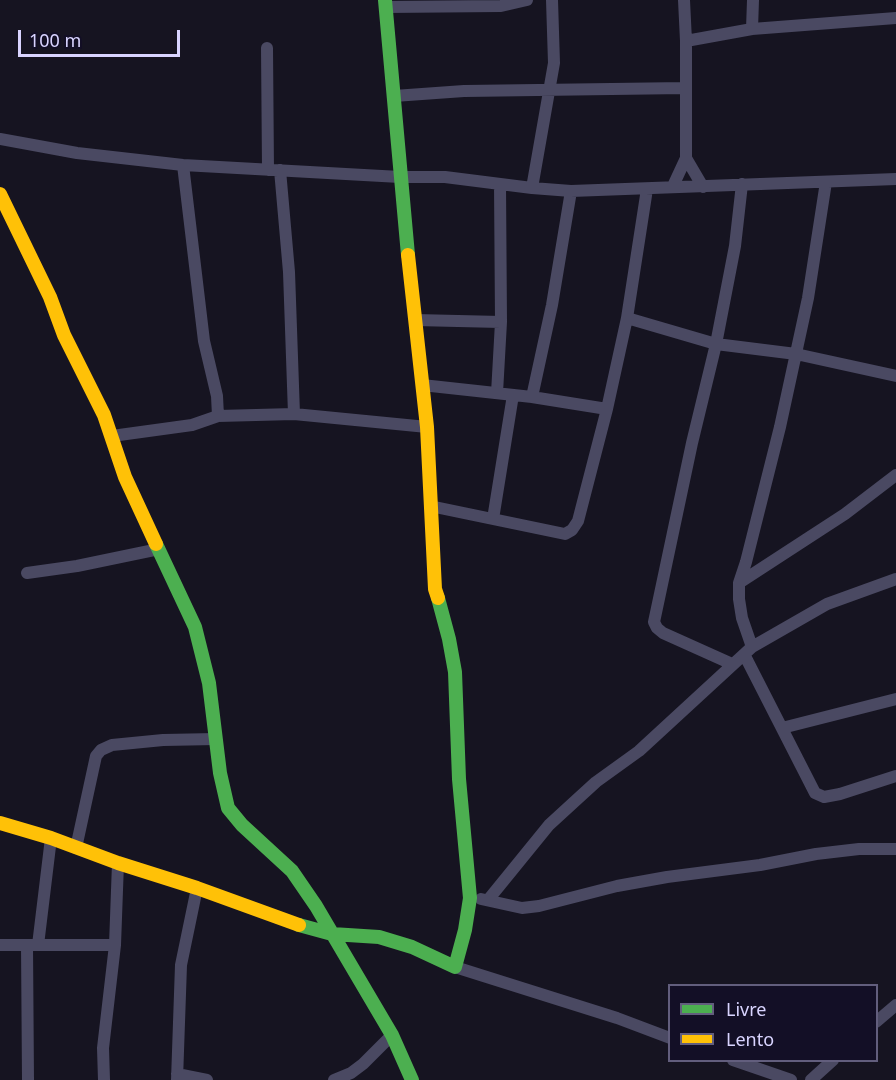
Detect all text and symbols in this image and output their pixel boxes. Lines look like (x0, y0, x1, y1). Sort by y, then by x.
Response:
scale bar (21, 18, 183, 56)
text: 100 m (29, 28, 81, 52)
legend (668, 984, 878, 1062)
text: Livre (726, 997, 766, 1021)
text: Lento (726, 1027, 774, 1051)

